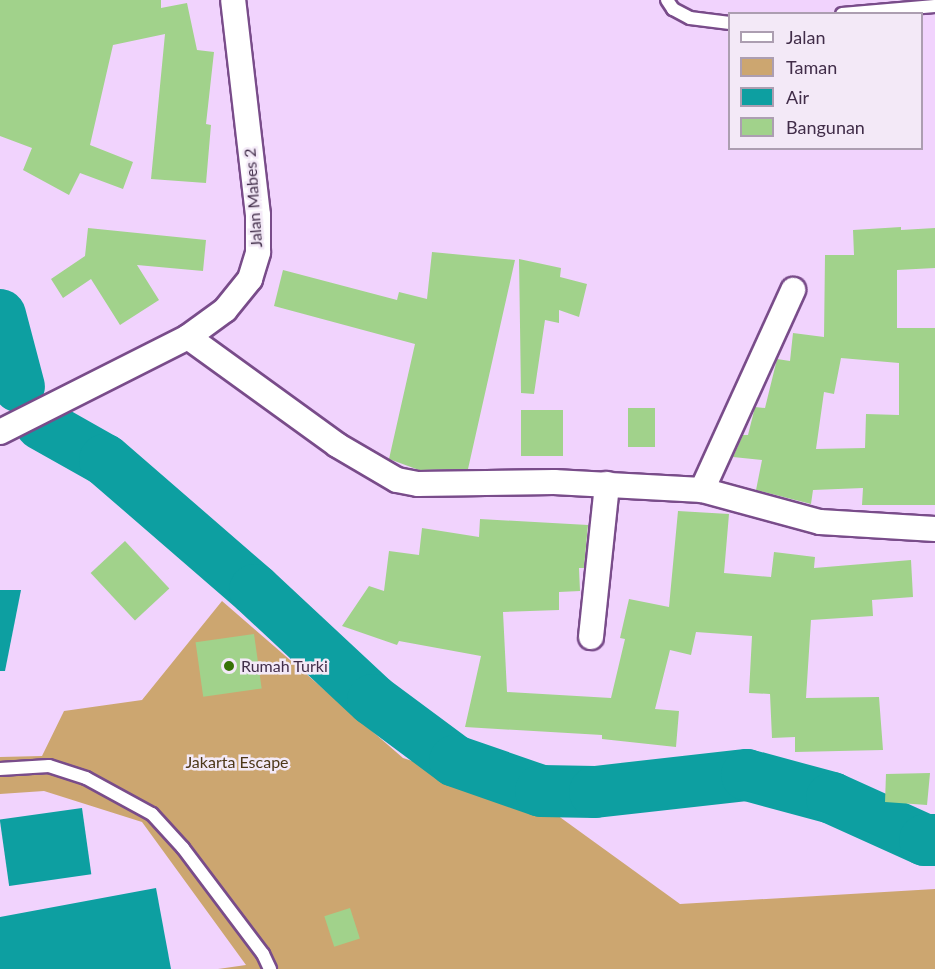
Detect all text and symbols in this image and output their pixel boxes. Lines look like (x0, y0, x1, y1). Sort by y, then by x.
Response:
legend (728, 12, 923, 150)
text: Jalan (786, 26, 825, 48)
text: Taman (786, 56, 837, 78)
text: Air (786, 86, 809, 108)
text: Bangunan (786, 116, 865, 138)
street label: Jalan Mabes 2 (240, 148, 266, 248)
place label: Rumah Turki (241, 656, 328, 676)
marker: Rumah Turki (222, 659, 236, 673)
park label: Jakarta Escape (185, 752, 289, 772)

